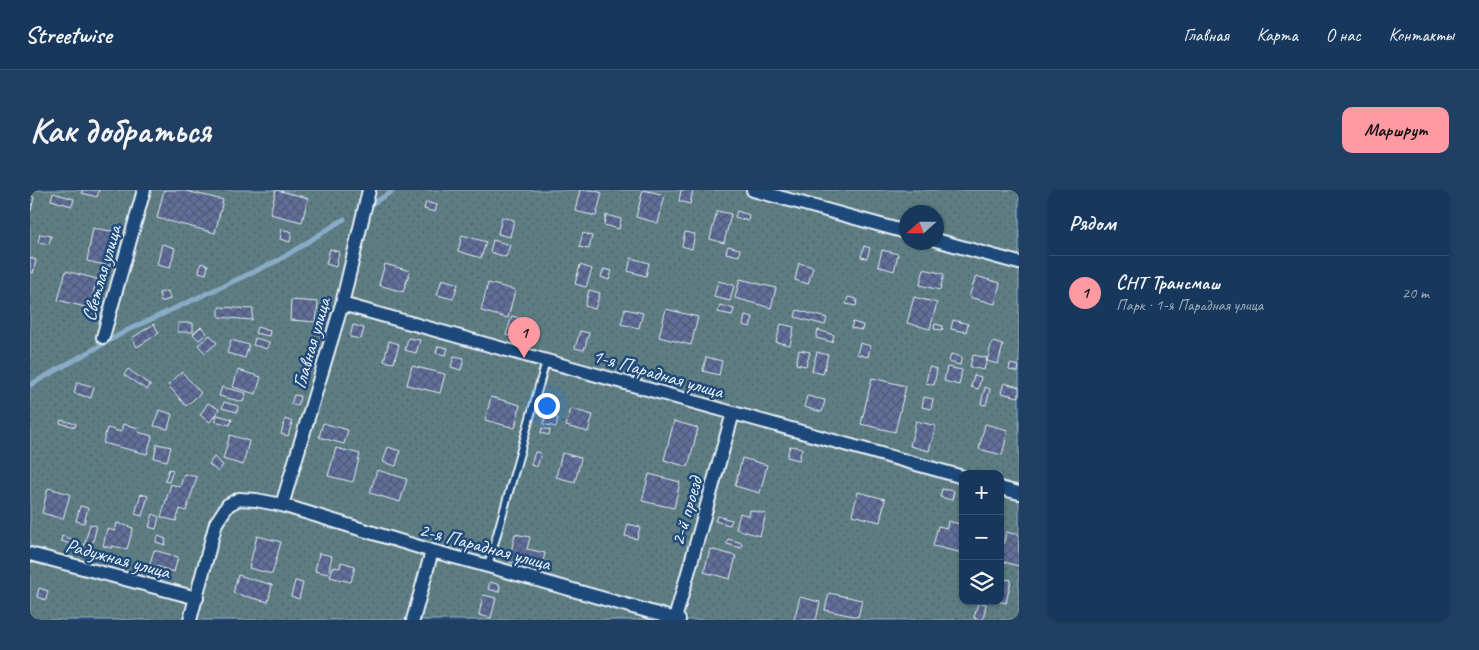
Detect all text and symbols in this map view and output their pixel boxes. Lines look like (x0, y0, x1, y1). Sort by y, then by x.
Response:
text: Streetwise (25, 20, 111, 50)
text: Главная (1184, 24, 1229, 46)
text: Карта (1257, 24, 1298, 46)
text: О нас (1326, 24, 1361, 46)
text: Контакты (1389, 24, 1454, 46)
button: Маршрут (1342, 107, 1449, 153)
text: Как добраться (30, 108, 211, 153)
north arrow (899, 205, 944, 250)
text: Рядом (1069, 210, 1116, 236)
street label: Светлая улица (76, 221, 128, 324)
text: СНТ Трансмаш (1116, 271, 1220, 295)
text: 1 (1081, 283, 1089, 303)
text: 20 m (1402, 283, 1429, 303)
street label: Главная улица (287, 293, 337, 391)
text: Парк · 1-я Парадная улица (1116, 295, 1263, 315)
pin: 1 (508, 317, 540, 358)
street label: 1-я Парадная улица (590, 343, 728, 405)
your location (534, 393, 560, 419)
map controls (959, 470, 1004, 605)
button: + (959, 470, 1004, 515)
street label: 2-й проезд (665, 472, 709, 548)
button: − (959, 515, 1004, 560)
street label: 2-я Парадная улица (416, 517, 555, 577)
street label: Радужная улица (63, 533, 174, 585)
button: layers (959, 560, 1004, 605)

